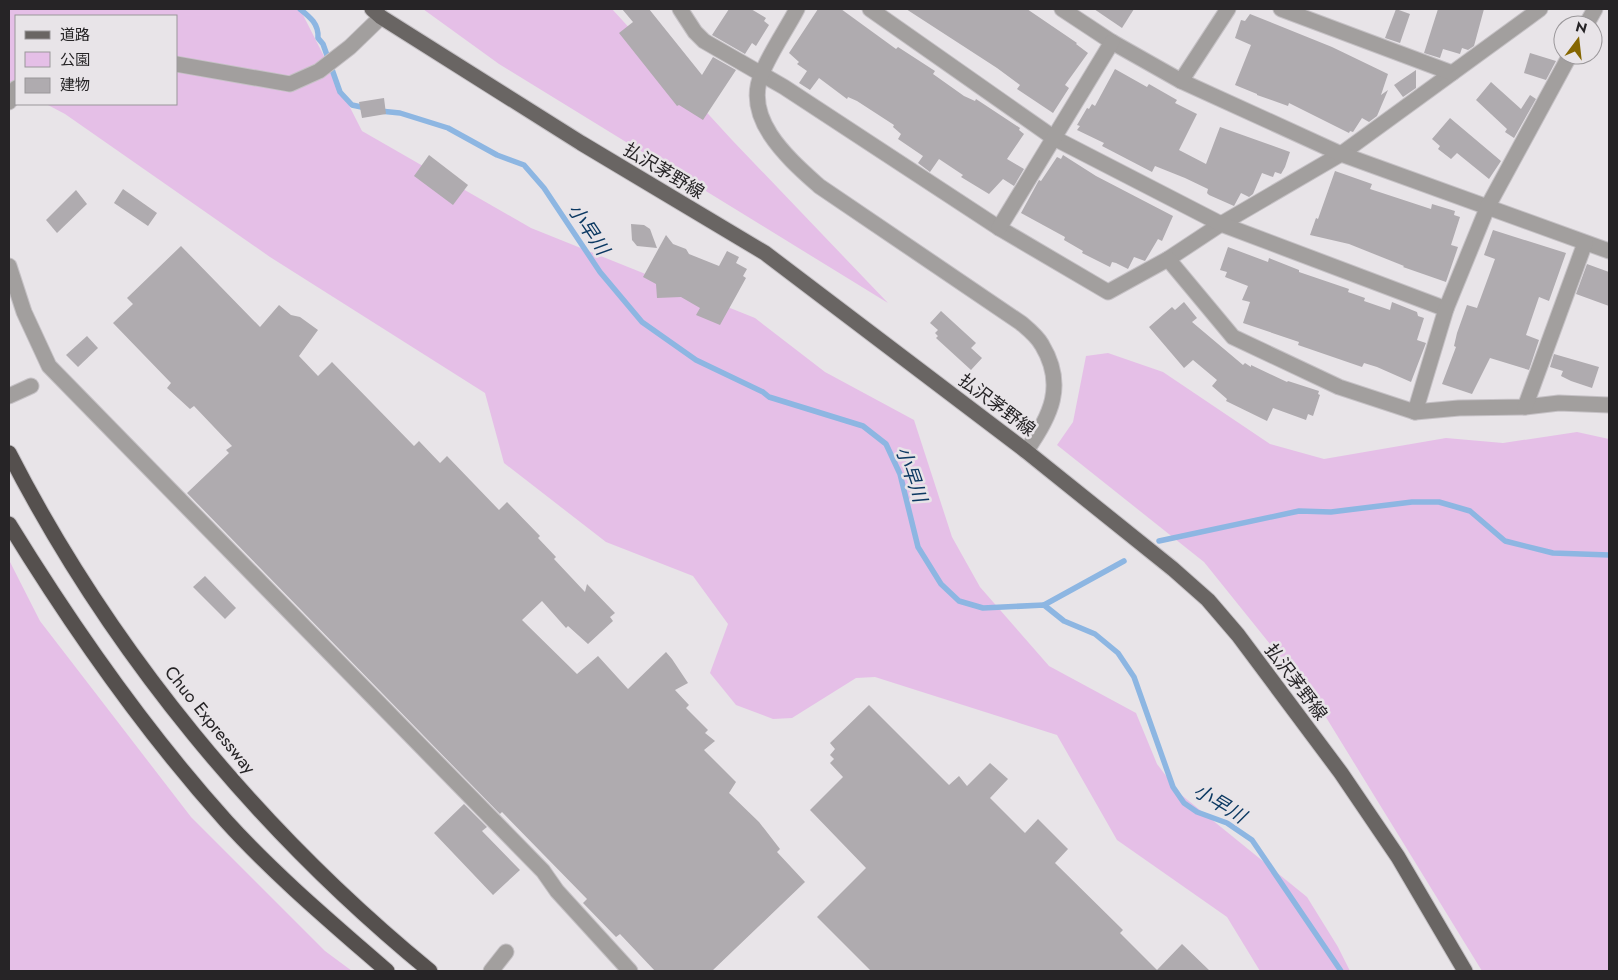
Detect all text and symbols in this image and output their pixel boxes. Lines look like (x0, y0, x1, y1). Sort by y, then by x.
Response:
legend (15, 15, 178, 105)
north arrow (1553, 15, 1603, 65)
text: N (1573, 16, 1589, 39)
text: 道路 (60, 24, 90, 46)
text: 公園 (60, 49, 90, 71)
text: 建物 (60, 74, 90, 96)
street label: 払沢茅野線 (619, 137, 709, 205)
water label: 小早川 (561, 198, 617, 262)
street label: 払沢茅野線 (953, 368, 1041, 442)
water label: 小早川 (889, 443, 934, 507)
street label: 払沢茅野線 (1259, 638, 1333, 726)
street label: Chuo Expressway (158, 660, 262, 780)
water label: 小早川 (1188, 777, 1253, 831)

